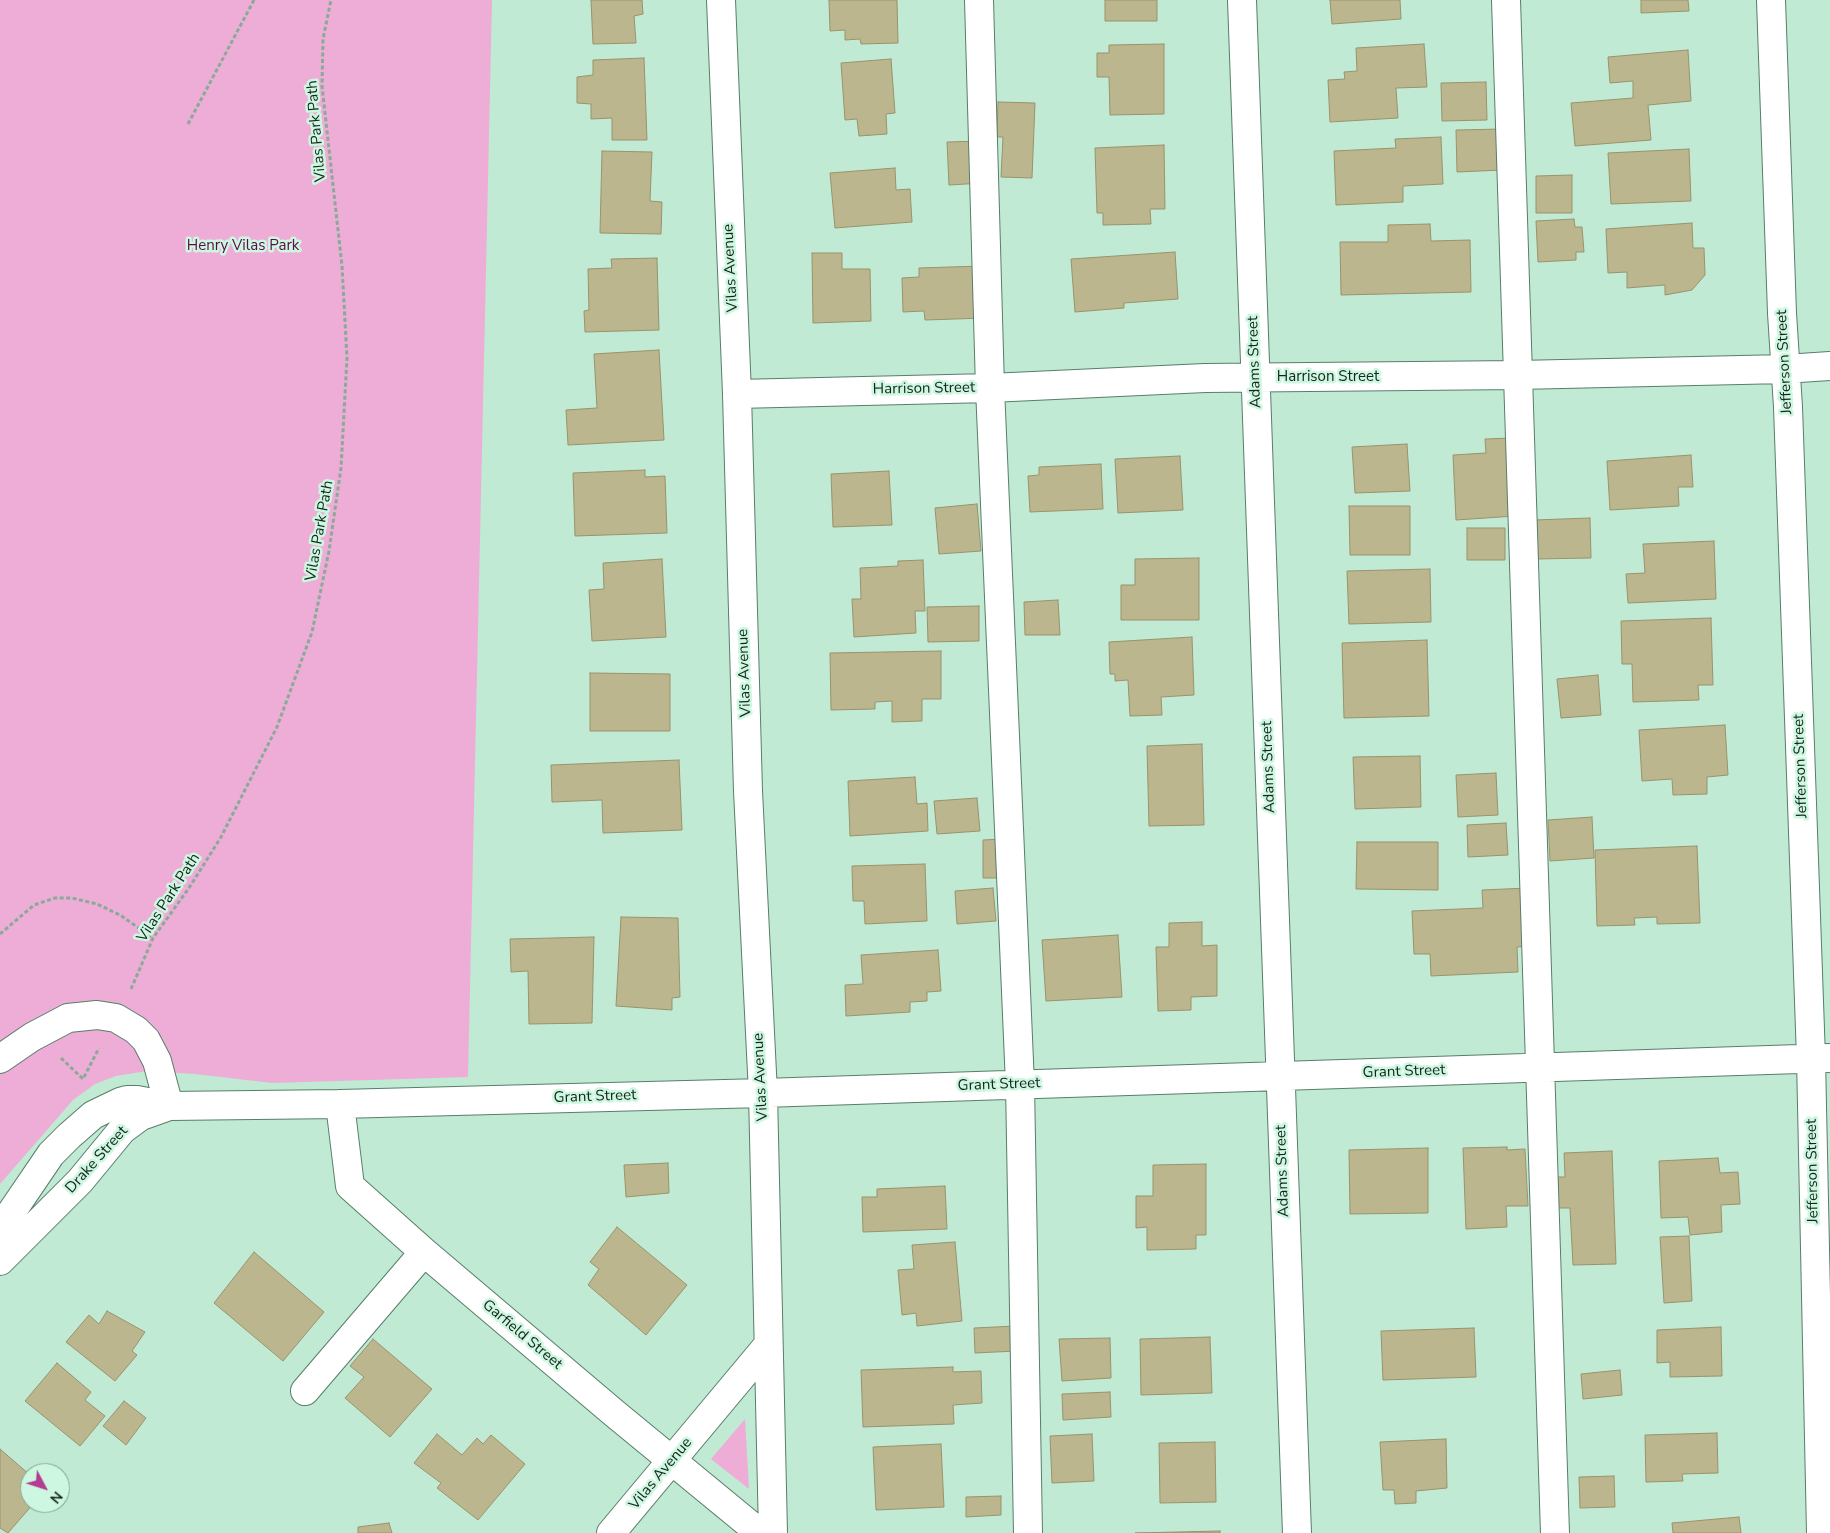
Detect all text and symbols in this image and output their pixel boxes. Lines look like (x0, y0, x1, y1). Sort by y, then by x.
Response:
street label: Vilas Park Path (304, 79, 330, 183)
street label: Vilas Avenue (720, 223, 742, 313)
park label: Henry Vilas Park (187, 237, 299, 255)
street label: Jefferson Street (1773, 309, 1797, 415)
street label: Adams Street (1244, 316, 1266, 408)
street label: Harrison Street (1277, 368, 1379, 386)
street label: Harrison Street (873, 379, 975, 399)
street label: Vilas Park Path (302, 479, 338, 583)
street label: Vilas Avenue (734, 629, 756, 717)
street label: Jefferson Street (1790, 713, 1812, 819)
street label: Adams Street (1258, 721, 1280, 813)
street label: Vilas Park Path (134, 850, 204, 946)
street label: Vilas Avenue (750, 1032, 772, 1122)
street label: Grant Street (1362, 1062, 1446, 1082)
street label: Grant Street (957, 1075, 1041, 1095)
street label: Grant Street (553, 1087, 637, 1107)
street label: Jefferson Street (1803, 1119, 1823, 1223)
street label: Drake Street (62, 1123, 132, 1197)
street label: Adams Street (1272, 1125, 1294, 1217)
street label: Garfield Street (478, 1296, 566, 1374)
street label: Vilas Avenue (626, 1434, 696, 1514)
north arrow (20, 1463, 70, 1513)
text: N (45, 1487, 67, 1507)

